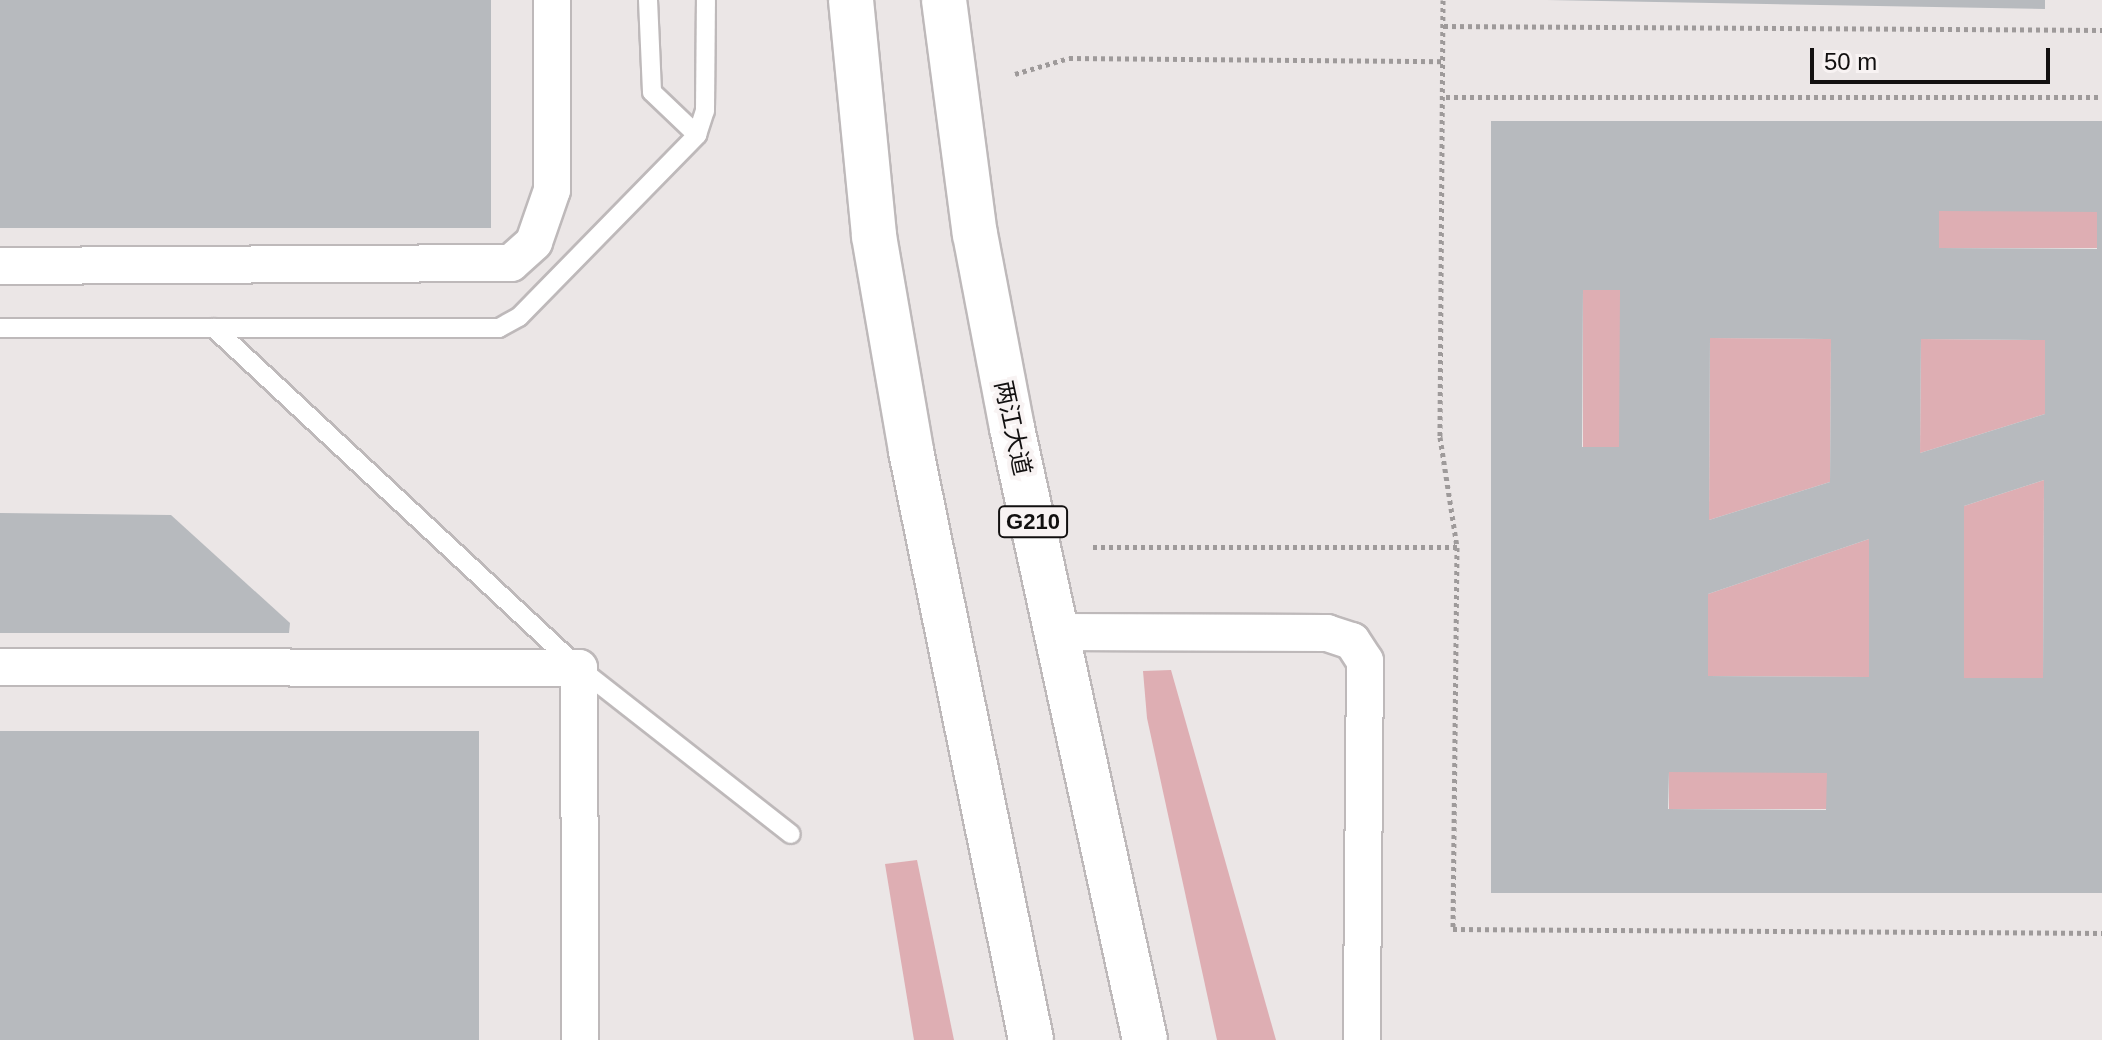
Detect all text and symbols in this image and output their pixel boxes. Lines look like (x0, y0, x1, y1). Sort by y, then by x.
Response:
scale bar (1814, 32, 2054, 82)
text: 50 m (1824, 48, 1877, 75)
street label: 两江大道 (989, 378, 1037, 478)
road number: G210 (997, 504, 1069, 540)

